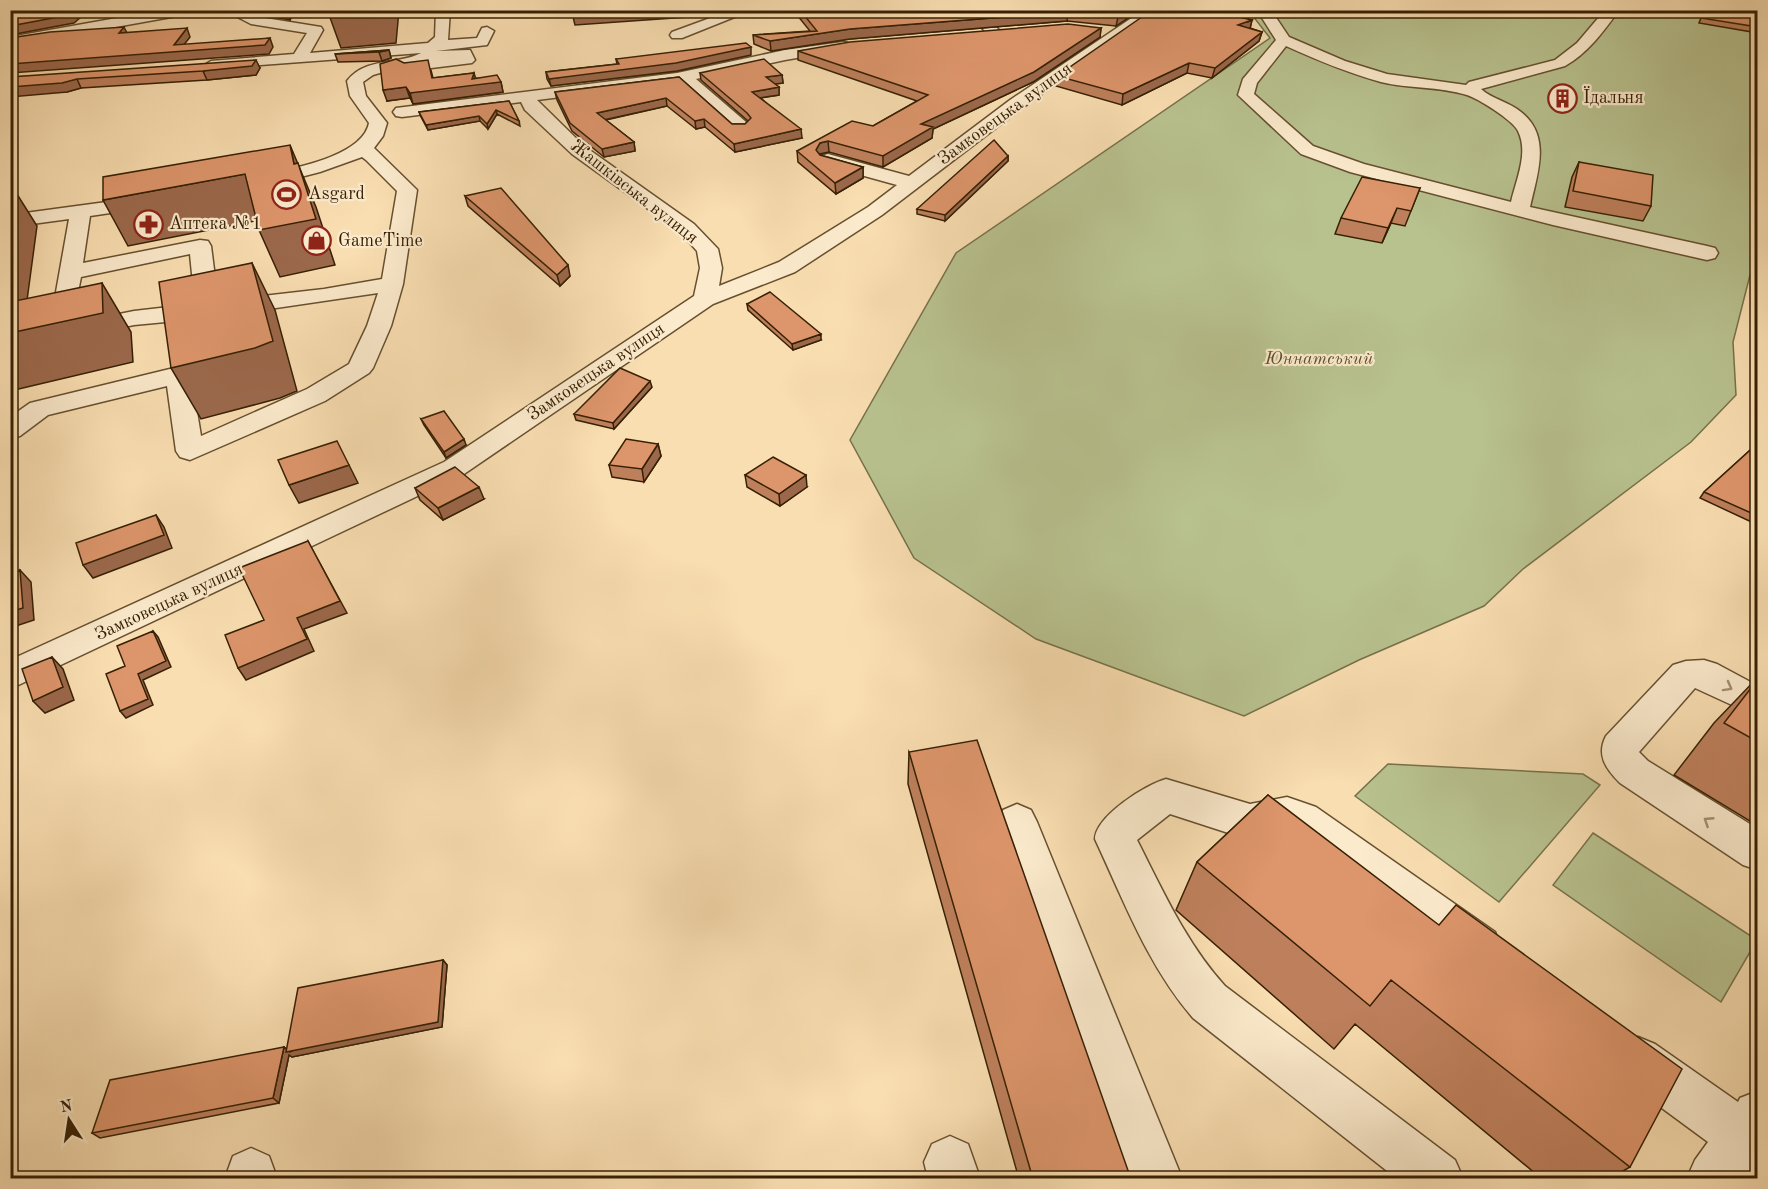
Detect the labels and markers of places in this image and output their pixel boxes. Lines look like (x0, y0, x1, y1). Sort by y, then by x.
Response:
building icon: Їдальня (1546, 82, 1578, 114)
place label: Їдальня (1583, 86, 1644, 107)
sports icon: Asgard (271, 178, 303, 210)
place label: Asgard (308, 185, 365, 203)
pharmacy icon: Аптека №1 (132, 208, 164, 240)
place label: Аптека №1 (169, 215, 262, 233)
shop icon: GameTime (301, 225, 333, 257)
place label: GameTime (338, 232, 423, 250)

